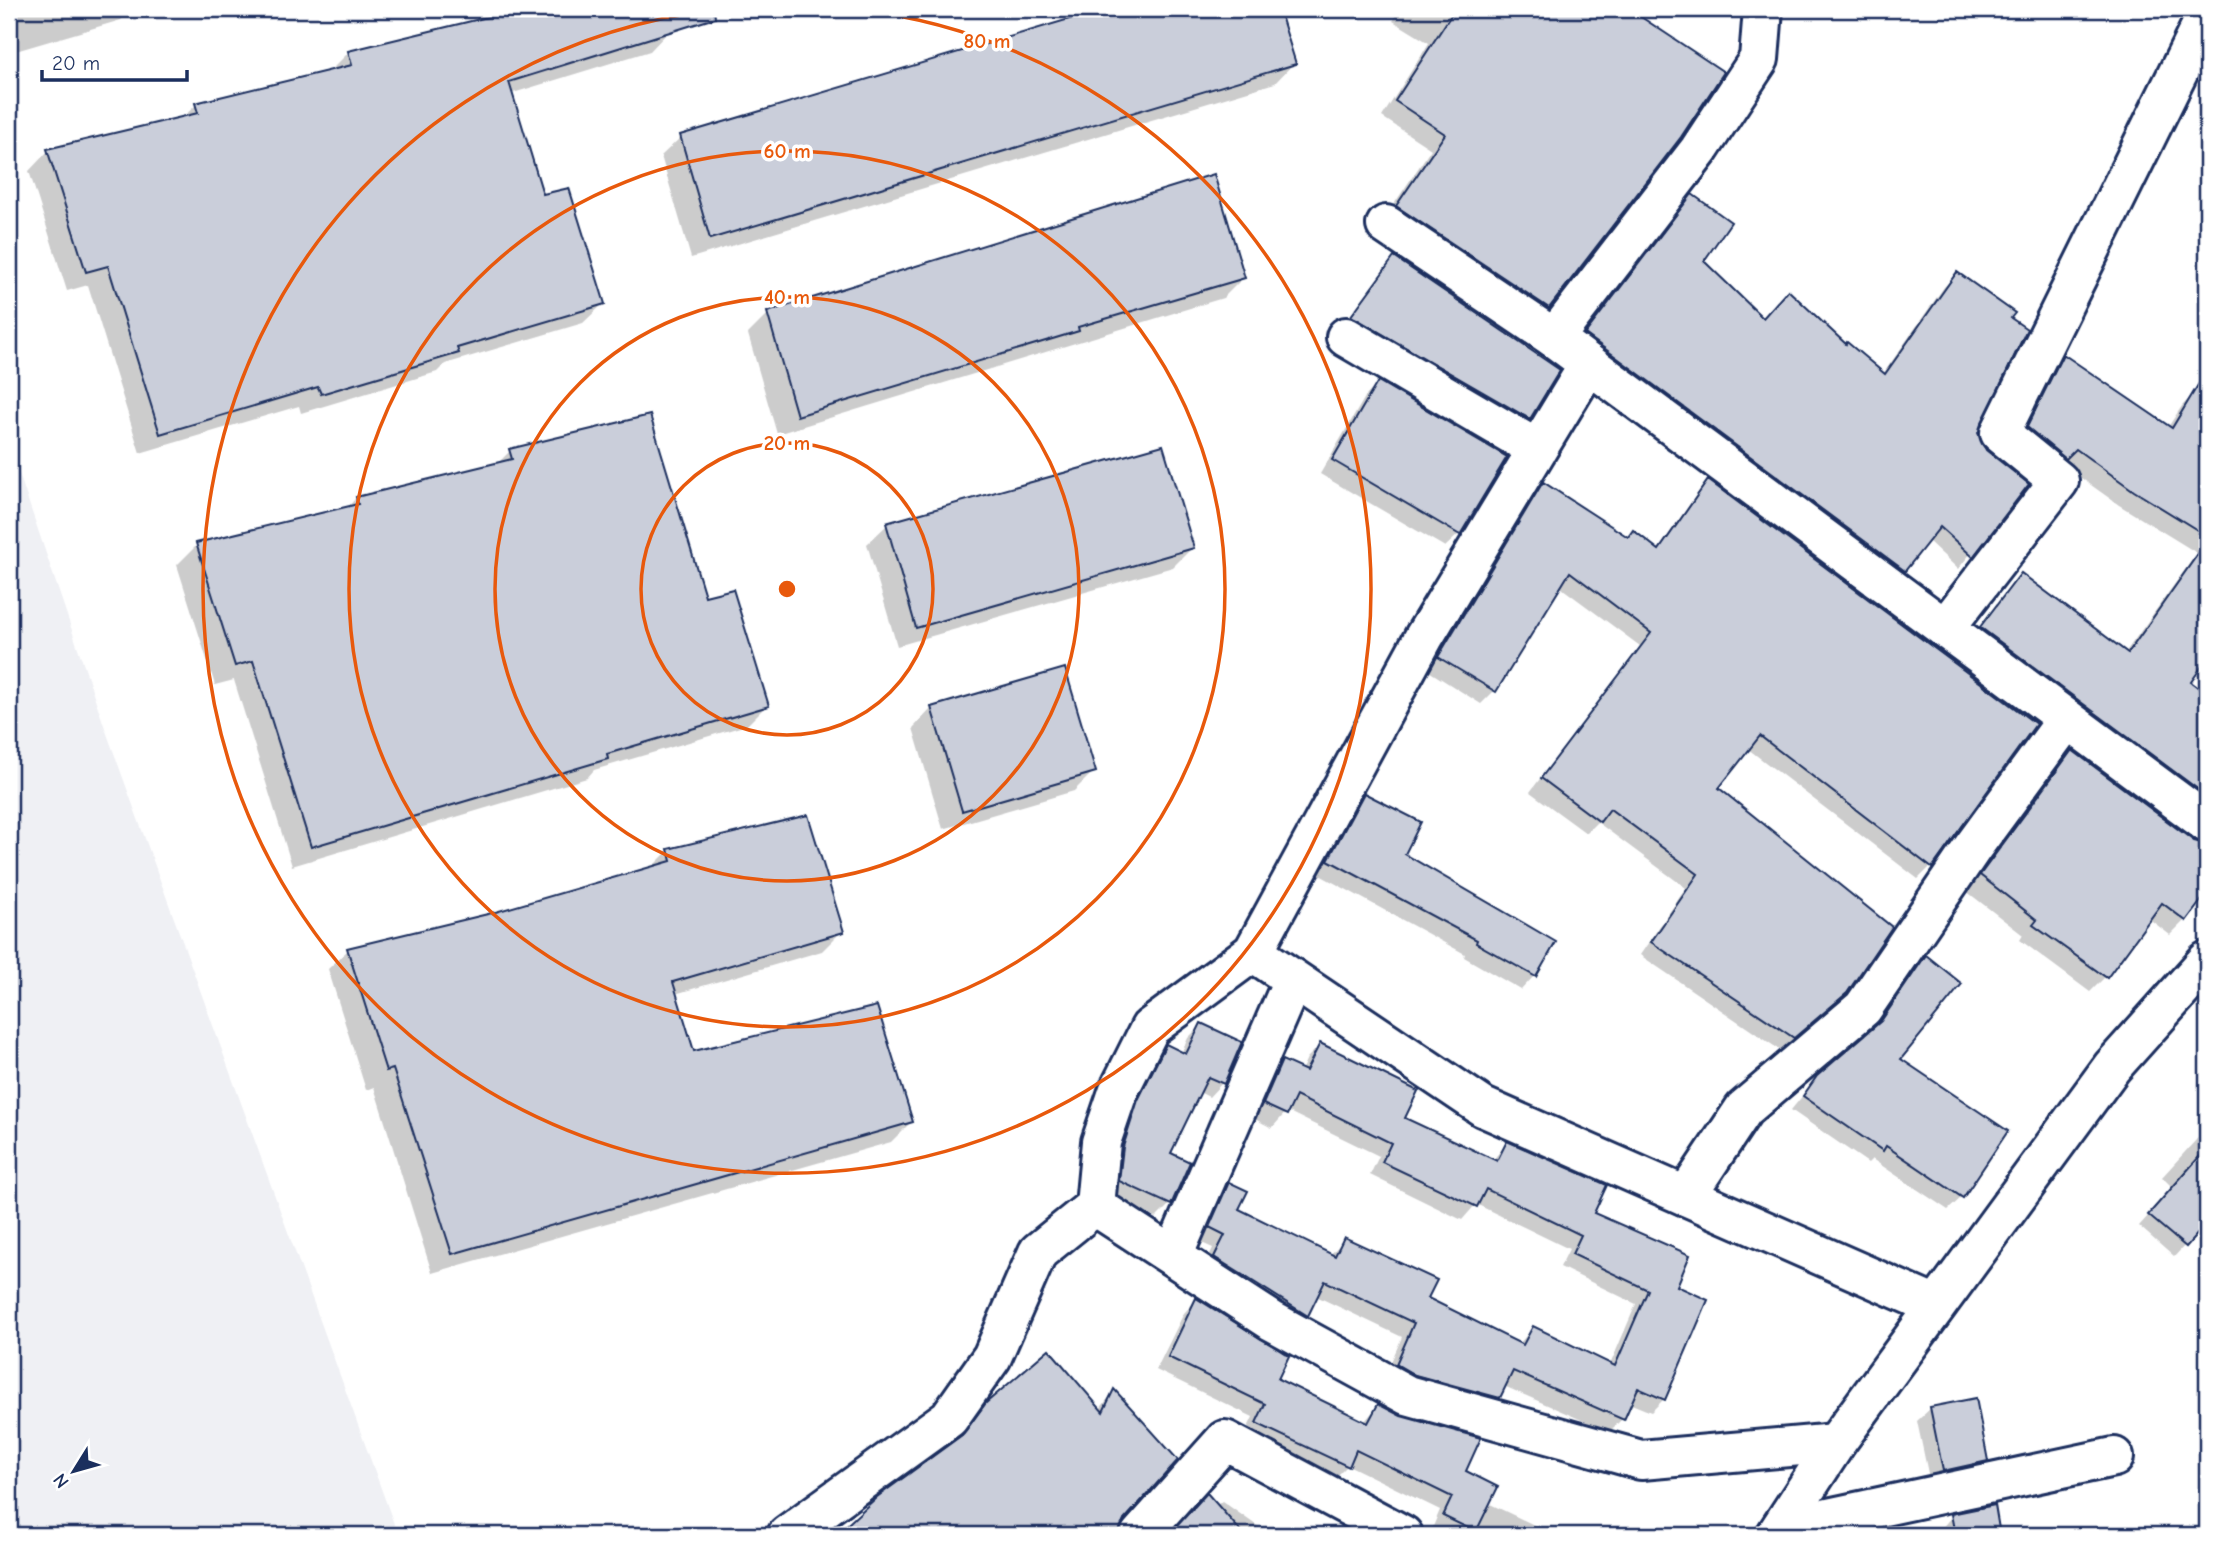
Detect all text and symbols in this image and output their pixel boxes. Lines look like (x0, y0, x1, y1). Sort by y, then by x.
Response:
text: 80 m (964, 29, 1010, 53)
scale bar (42, 38, 187, 82)
text: 20 m (52, 51, 100, 75)
text: 60 m (763, 139, 811, 163)
text: 40 m (764, 285, 810, 309)
text: 20 m (764, 431, 810, 455)
centre of rings (775, 577, 799, 601)
north arrow (38, 1436, 108, 1506)
text: N (49, 1469, 74, 1492)

